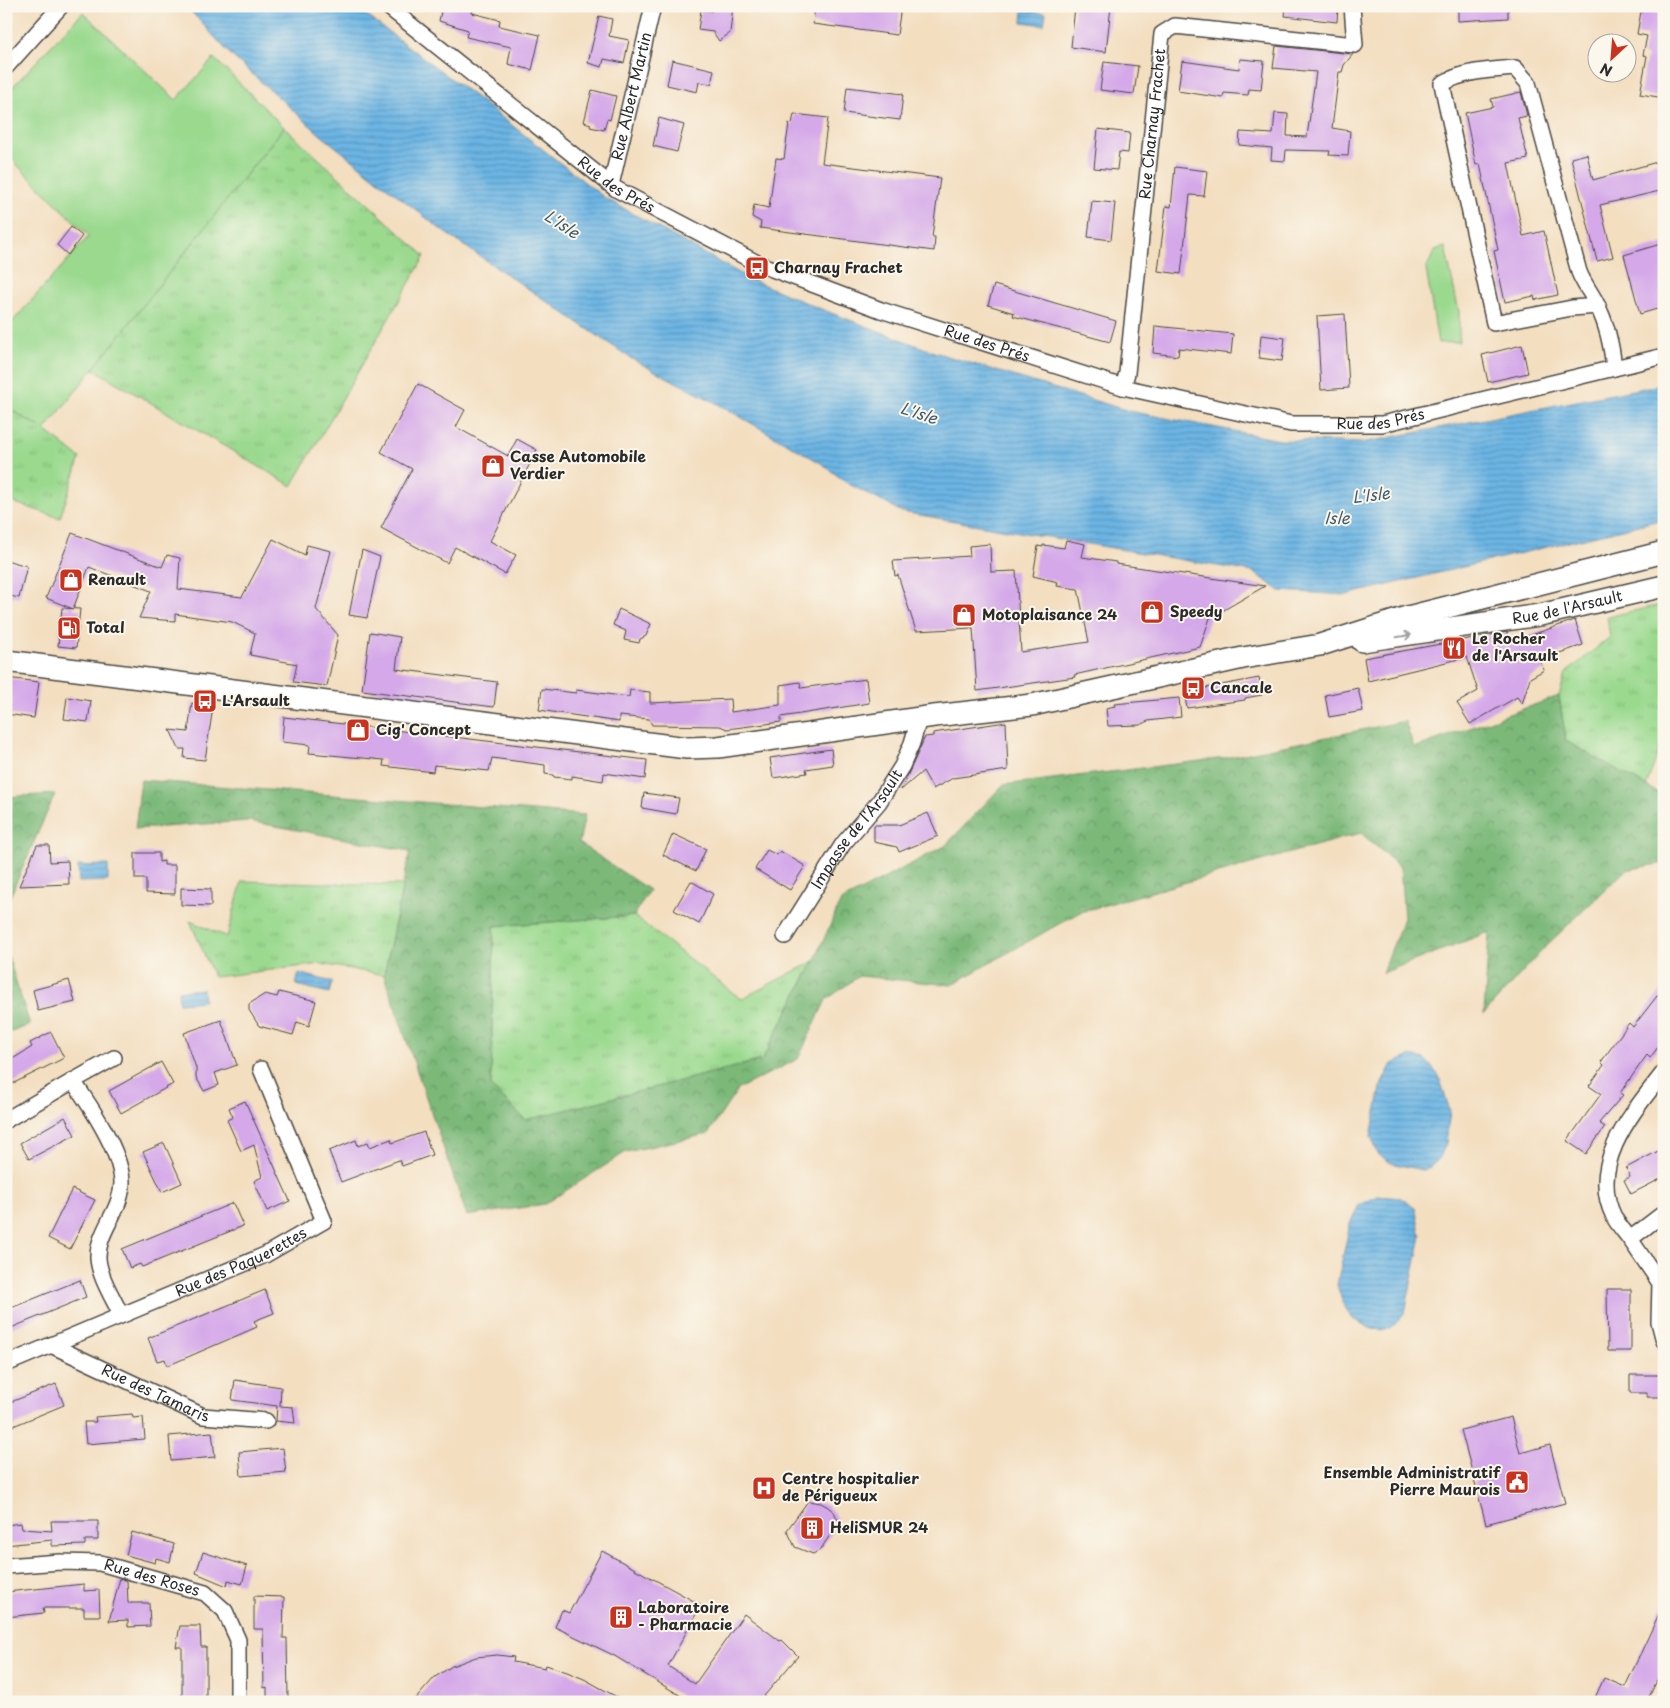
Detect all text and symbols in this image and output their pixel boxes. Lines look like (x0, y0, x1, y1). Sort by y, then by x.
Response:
street label: Rue Albert Martin (604, 30, 656, 162)
north arrow (1588, 32, 1638, 82)
street label: Rue Charnay Frachet (1132, 47, 1170, 200)
text: N (1596, 58, 1616, 82)
street label: Rue des Prés (573, 150, 660, 218)
water label: L'Isle (540, 203, 586, 244)
bus stop icon: Charnay Frachet (744, 255, 770, 281)
place label: Charnay Frachet (774, 255, 903, 278)
street label: Rue des Prés (941, 318, 1033, 367)
water label: L'Isle (898, 395, 942, 430)
street label: Rue des Prés (1337, 401, 1427, 434)
place label: Casse Automobile Verdier (510, 444, 647, 484)
shop icon: Casse Automobile Verdier (480, 453, 506, 479)
water label: L'Isle (1351, 480, 1392, 508)
water label: Isle (1324, 505, 1351, 529)
shop icon: Renault (58, 567, 84, 593)
place label: Renault (88, 567, 146, 590)
street label: Rue de l'Arsault (1510, 583, 1624, 629)
shop icon: Speedy (1139, 599, 1165, 625)
place label: Speedy (1170, 599, 1223, 622)
shop icon: Motoplaisance 24 (951, 602, 977, 628)
place label: Motoplaisance 24 (982, 602, 1117, 625)
fuel station icon: Total (56, 615, 82, 641)
place label: Total (86, 615, 125, 638)
place label: Le Rocher de l'Arsault (1472, 626, 1558, 666)
one-way arrow (1395, 630, 1411, 640)
restaurant icon: Le Rocher de l'Arsault (1441, 635, 1467, 661)
bus stop icon: Cancale (1180, 675, 1206, 701)
place label: Cancale (1210, 675, 1273, 698)
bus stop icon: L'Arsault (192, 688, 218, 714)
place label: L'Arsault (222, 688, 290, 711)
shop icon: Cig' Concept (345, 717, 371, 743)
place label: Cig' Concept (376, 717, 471, 740)
street label: Impasse de l'Arsault (805, 764, 907, 893)
street label: Rue des Paquerettes (171, 1220, 310, 1302)
street label: Rue des Tamaris (98, 1357, 210, 1426)
place label: Ensemble Administratif Pierre Maurois (1323, 1460, 1502, 1500)
place label: Centre hospitalier de Périgueux (782, 1466, 919, 1506)
public building icon: Ensemble Administratif Pierre Maurois (1504, 1469, 1530, 1495)
hospital icon: Centre hospitalier de Périgueux (751, 1475, 777, 1501)
building icon: HeliSMUR 24 (799, 1515, 825, 1541)
place label: HeliSMUR 24 (830, 1515, 928, 1538)
street label: Rue des Roses (102, 1552, 203, 1601)
place label: Laboratoire - Pharmacie (638, 1595, 733, 1635)
building icon: Laboratoire - Pharmacie (608, 1604, 634, 1630)

